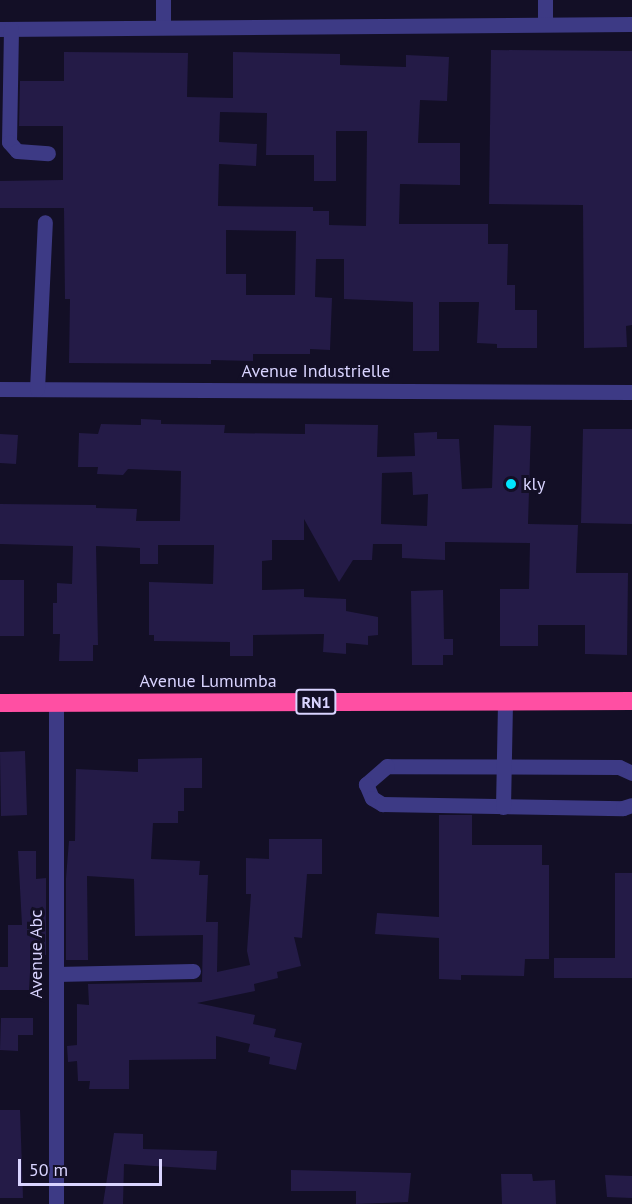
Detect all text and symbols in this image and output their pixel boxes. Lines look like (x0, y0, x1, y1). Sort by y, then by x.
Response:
street label: Avenue Industrielle (242, 360, 390, 382)
place label: kly (523, 473, 545, 495)
marker: kly (504, 477, 518, 491)
street label: Avenue Lumumba (139, 670, 277, 692)
road number: RN1 (295, 689, 337, 715)
street label: Avenue Abc (25, 909, 47, 999)
scale bar (21, 1147, 165, 1185)
text: 50 m (29, 1158, 68, 1181)

